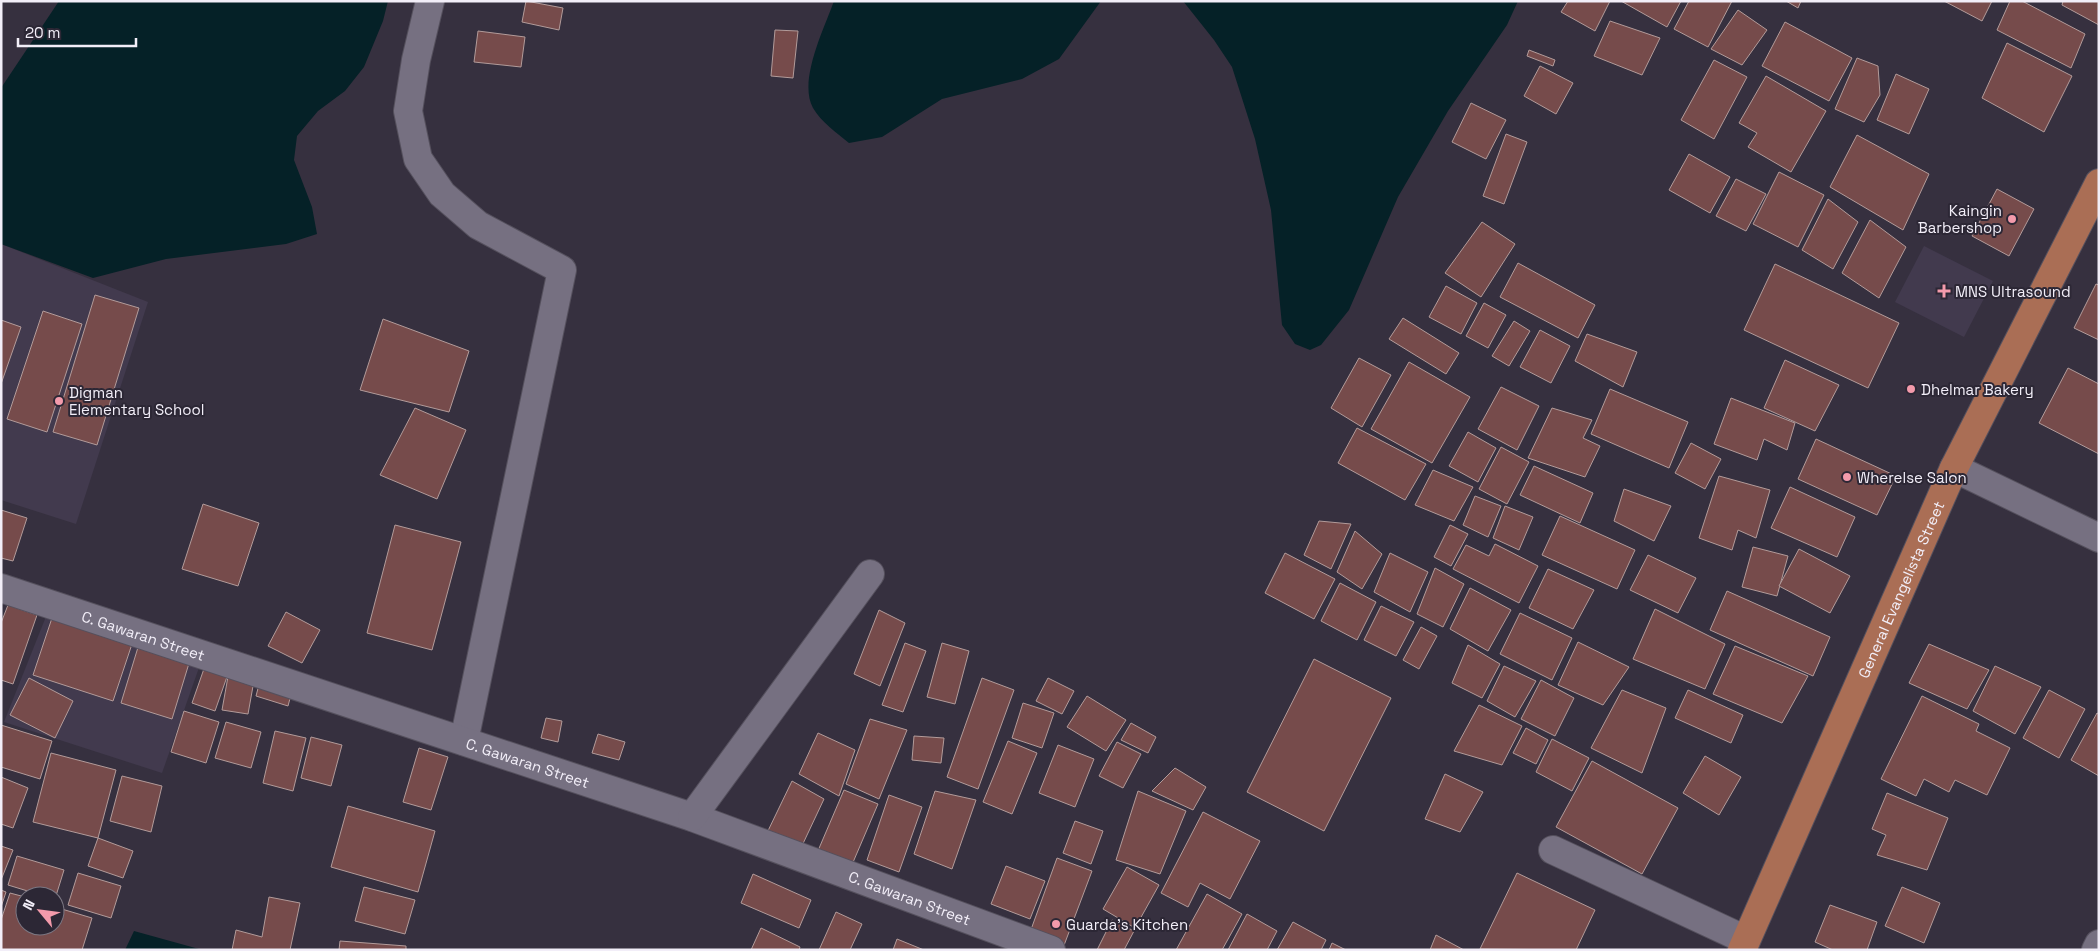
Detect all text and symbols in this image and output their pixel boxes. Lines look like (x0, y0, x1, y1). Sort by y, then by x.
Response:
scale bar (18, 15, 135, 47)
text: 20 m (25, 23, 60, 42)
place label: Kaingin Barbershop (1918, 201, 2002, 237)
marker: Kaingin Barbershop (2006, 213, 2018, 225)
place label: MNS Ultrasound (1955, 282, 2071, 301)
marker: MNS Ultrasound (1937, 284, 1951, 298)
place label: Dhelmar Bakery (1921, 380, 2034, 399)
place label: Digman Elementary School (69, 383, 205, 419)
marker: Dhelmar Bakery (1905, 383, 1917, 395)
marker: Digman Elementary School (53, 395, 65, 407)
place label: Wherelse Salon (1857, 468, 1967, 487)
marker: Wherelse Salon (1841, 471, 1853, 483)
street label: General Evangelista Street (1853, 498, 1948, 681)
street label: C. Gawaran Street (79, 606, 208, 664)
street label: C. Gawaran Street (464, 733, 592, 792)
street label: C. Gawaran Street (846, 866, 973, 929)
north arrow (15, 886, 65, 936)
text: N (18, 896, 39, 913)
place label: Guarda’s Kitchen (1066, 915, 1188, 934)
marker: Guarda’s Kitchen (1050, 918, 1062, 930)

